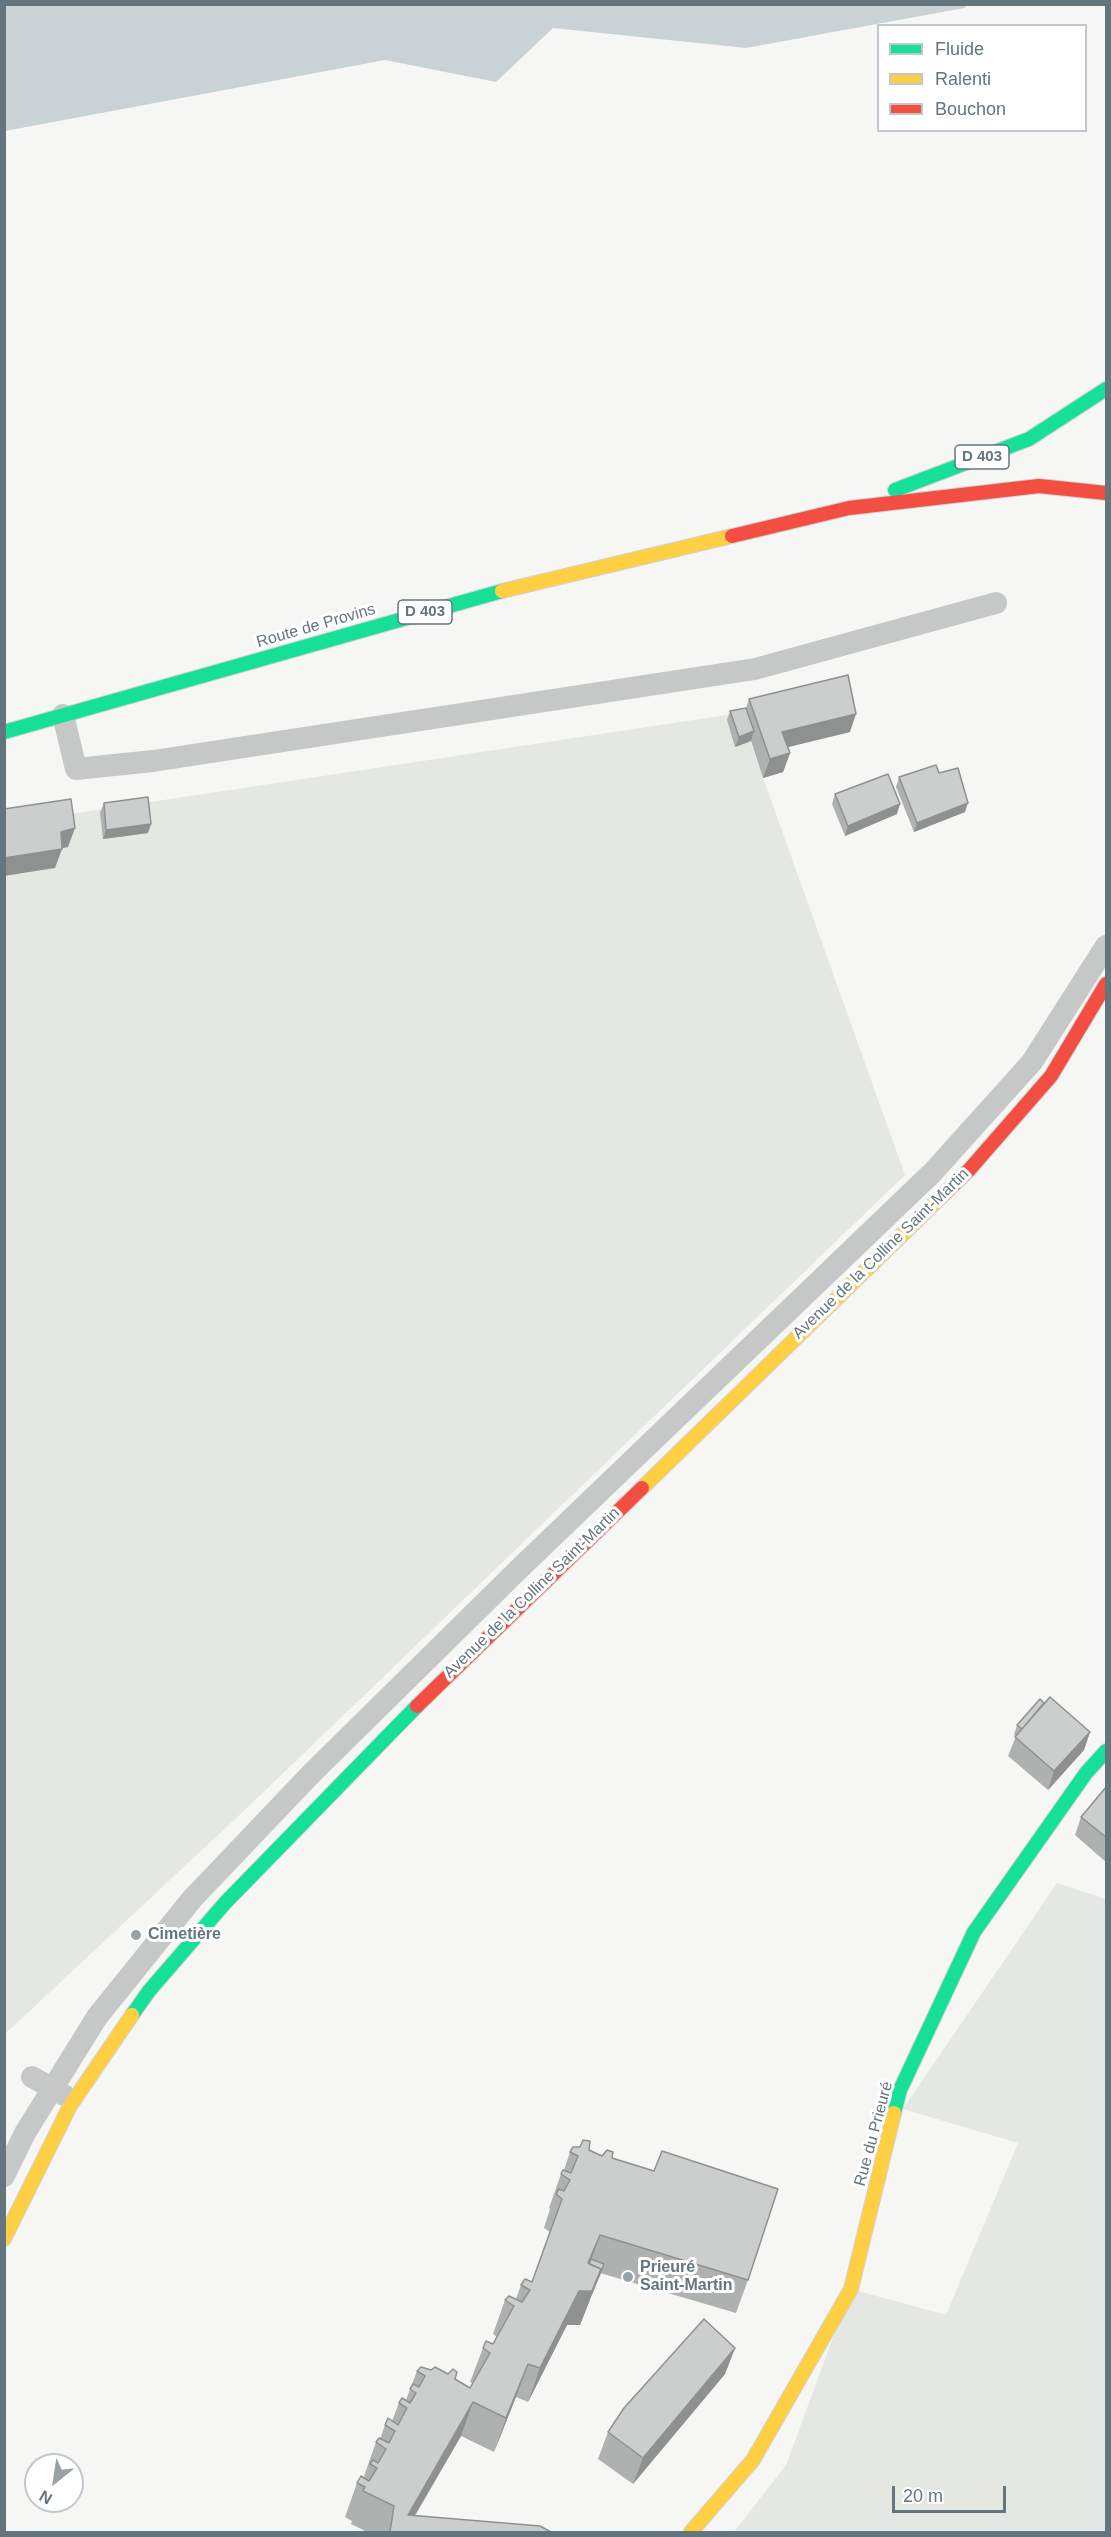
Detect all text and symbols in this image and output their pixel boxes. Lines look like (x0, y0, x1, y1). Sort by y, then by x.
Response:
legend (877, 24, 1087, 132)
text: Fluide (935, 39, 984, 59)
text: Ralenti (935, 69, 991, 89)
text: Bouchon (935, 99, 1006, 119)
road number: D 403 (955, 445, 1009, 469)
street label: Route de Provins (254, 600, 378, 652)
road number: D 403 (398, 600, 452, 624)
street label: Avenue de la Colline Saint-Martin (789, 1165, 973, 1343)
street label: Avenue de la Colline Saint-Martin (440, 1504, 624, 1682)
place label: Cimetière (148, 1925, 221, 1945)
marker: Cimetière (129, 1928, 143, 1942)
street label: Rue du Prieuré (851, 2080, 897, 2188)
place label: Prieuré Saint-Martin (640, 2258, 732, 2296)
marker: Prieuré Saint-Martin (621, 2270, 635, 2284)
north arrow (24, 2453, 84, 2513)
scale bar (895, 2474, 1009, 2512)
text: 20 m (903, 2486, 943, 2506)
text: N (36, 2487, 55, 2508)

